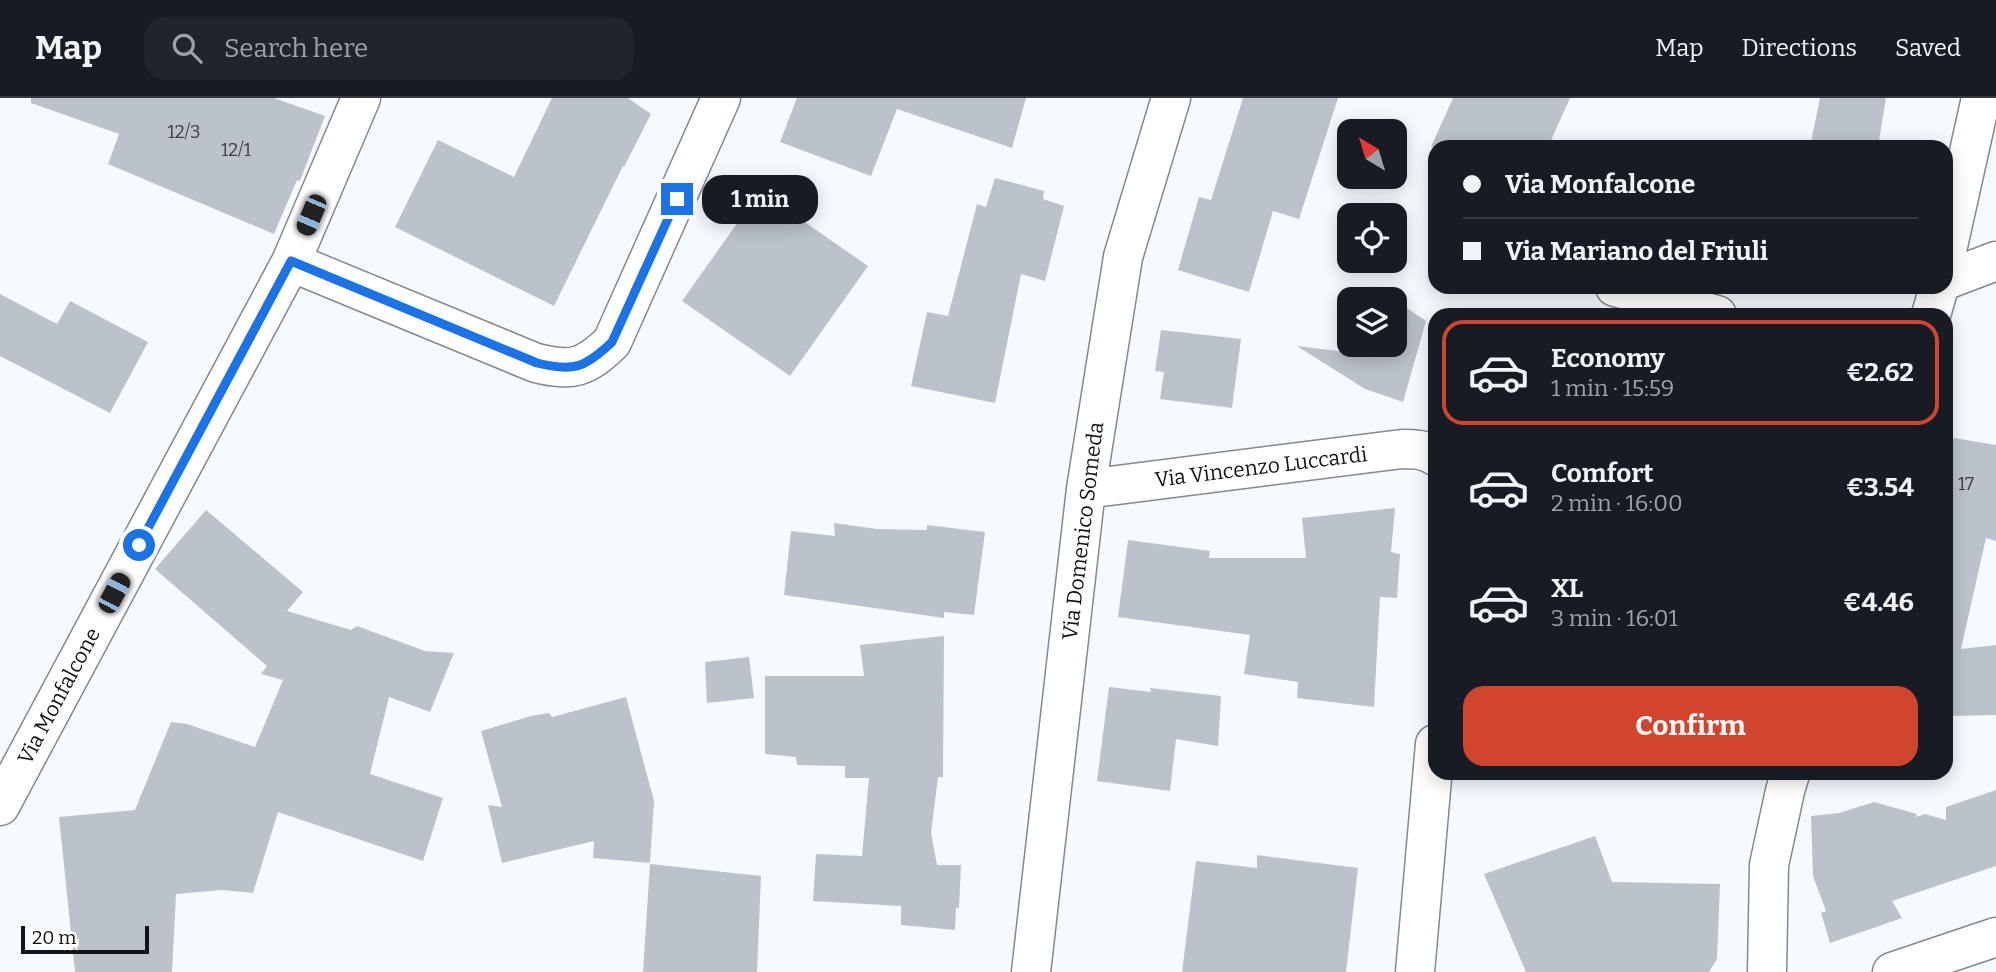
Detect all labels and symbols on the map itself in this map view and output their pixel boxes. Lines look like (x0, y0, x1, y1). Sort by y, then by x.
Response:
north arrow (1337, 119, 1407, 189)
house number: 12/3 (167, 121, 201, 143)
house number: 12/1 (221, 139, 252, 161)
callout: 1 min (702, 174, 817, 224)
route end (661, 183, 693, 215)
car (294, 192, 329, 238)
street label: Via Domenico Someda (1057, 420, 1109, 642)
street label: Via Vincenzo Luccardi (1153, 441, 1369, 493)
house number: 17 (1958, 473, 1974, 495)
route start (123, 529, 155, 561)
car (95, 570, 134, 616)
street label: Via Monfalcone (12, 623, 106, 769)
scale bar (21, 923, 149, 955)

